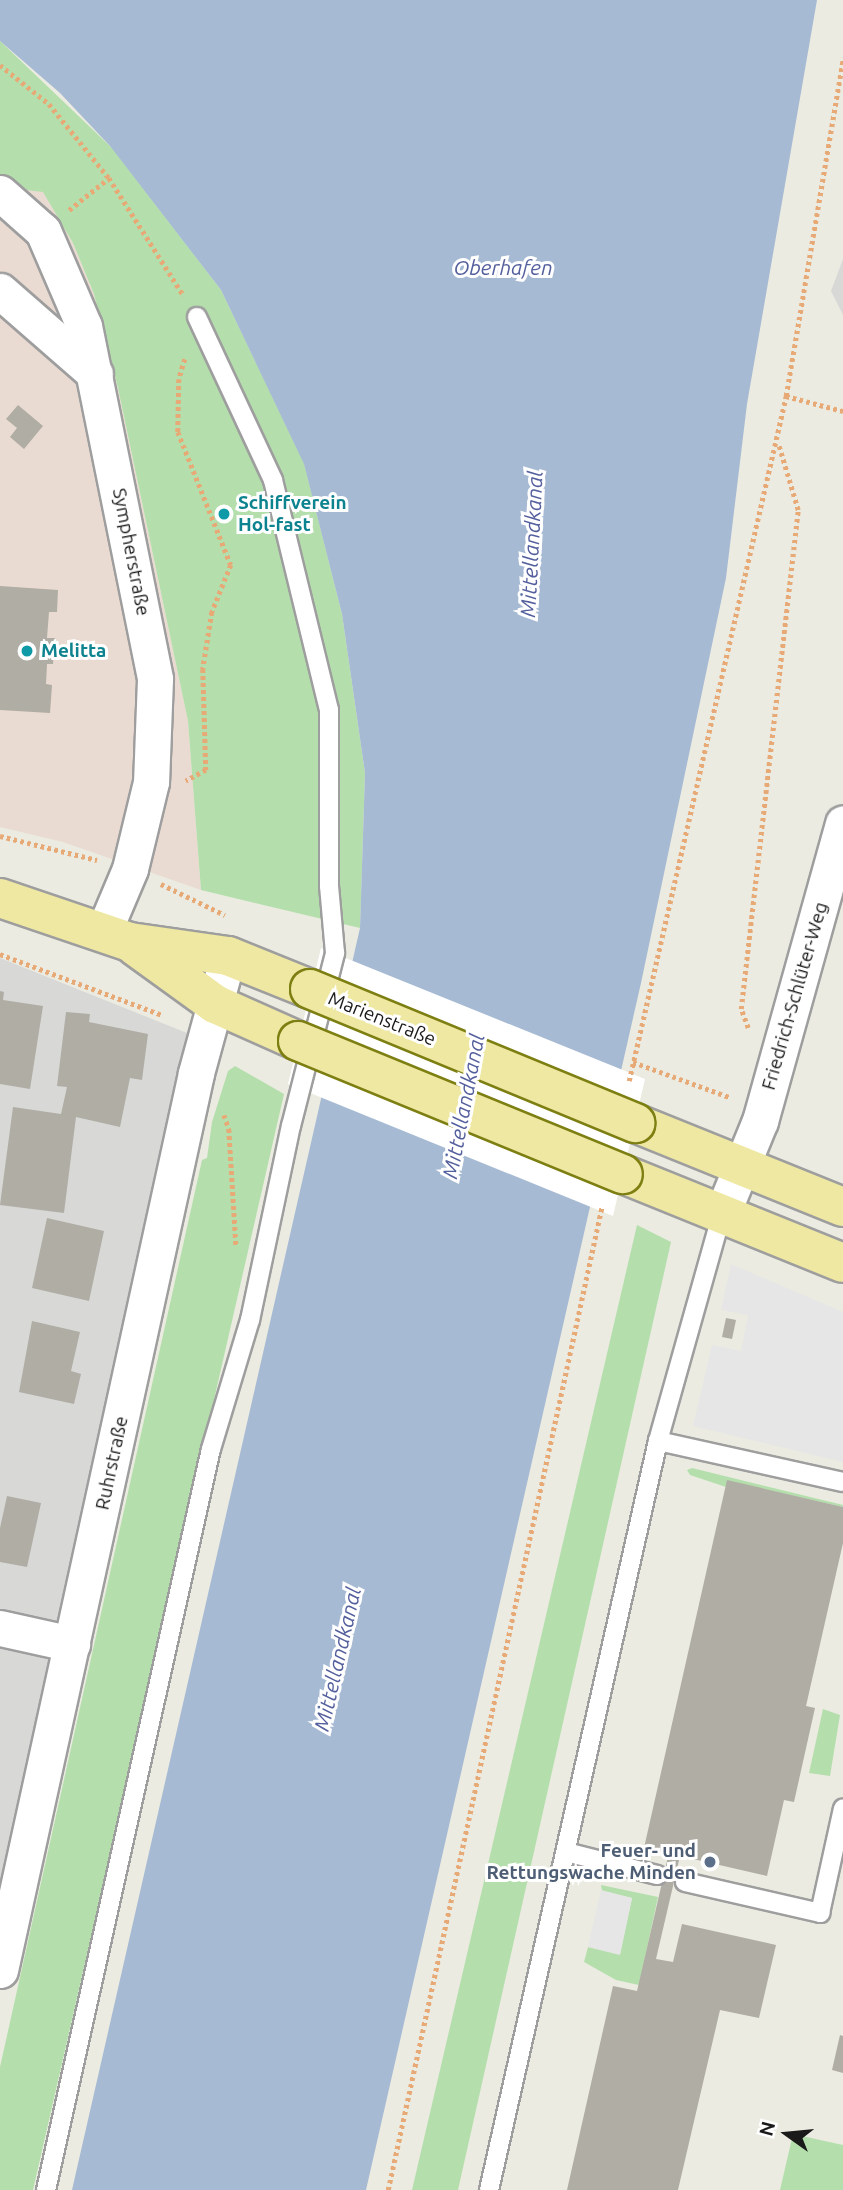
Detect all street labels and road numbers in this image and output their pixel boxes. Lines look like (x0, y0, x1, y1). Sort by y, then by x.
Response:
street label: Sympherstraße (107, 486, 155, 618)
street label: Friedrich-Schlüter-Weg (757, 899, 833, 1093)
street label: Marienstraße (325, 987, 439, 1051)
street label: Ruhrstraße (91, 1414, 133, 1512)

